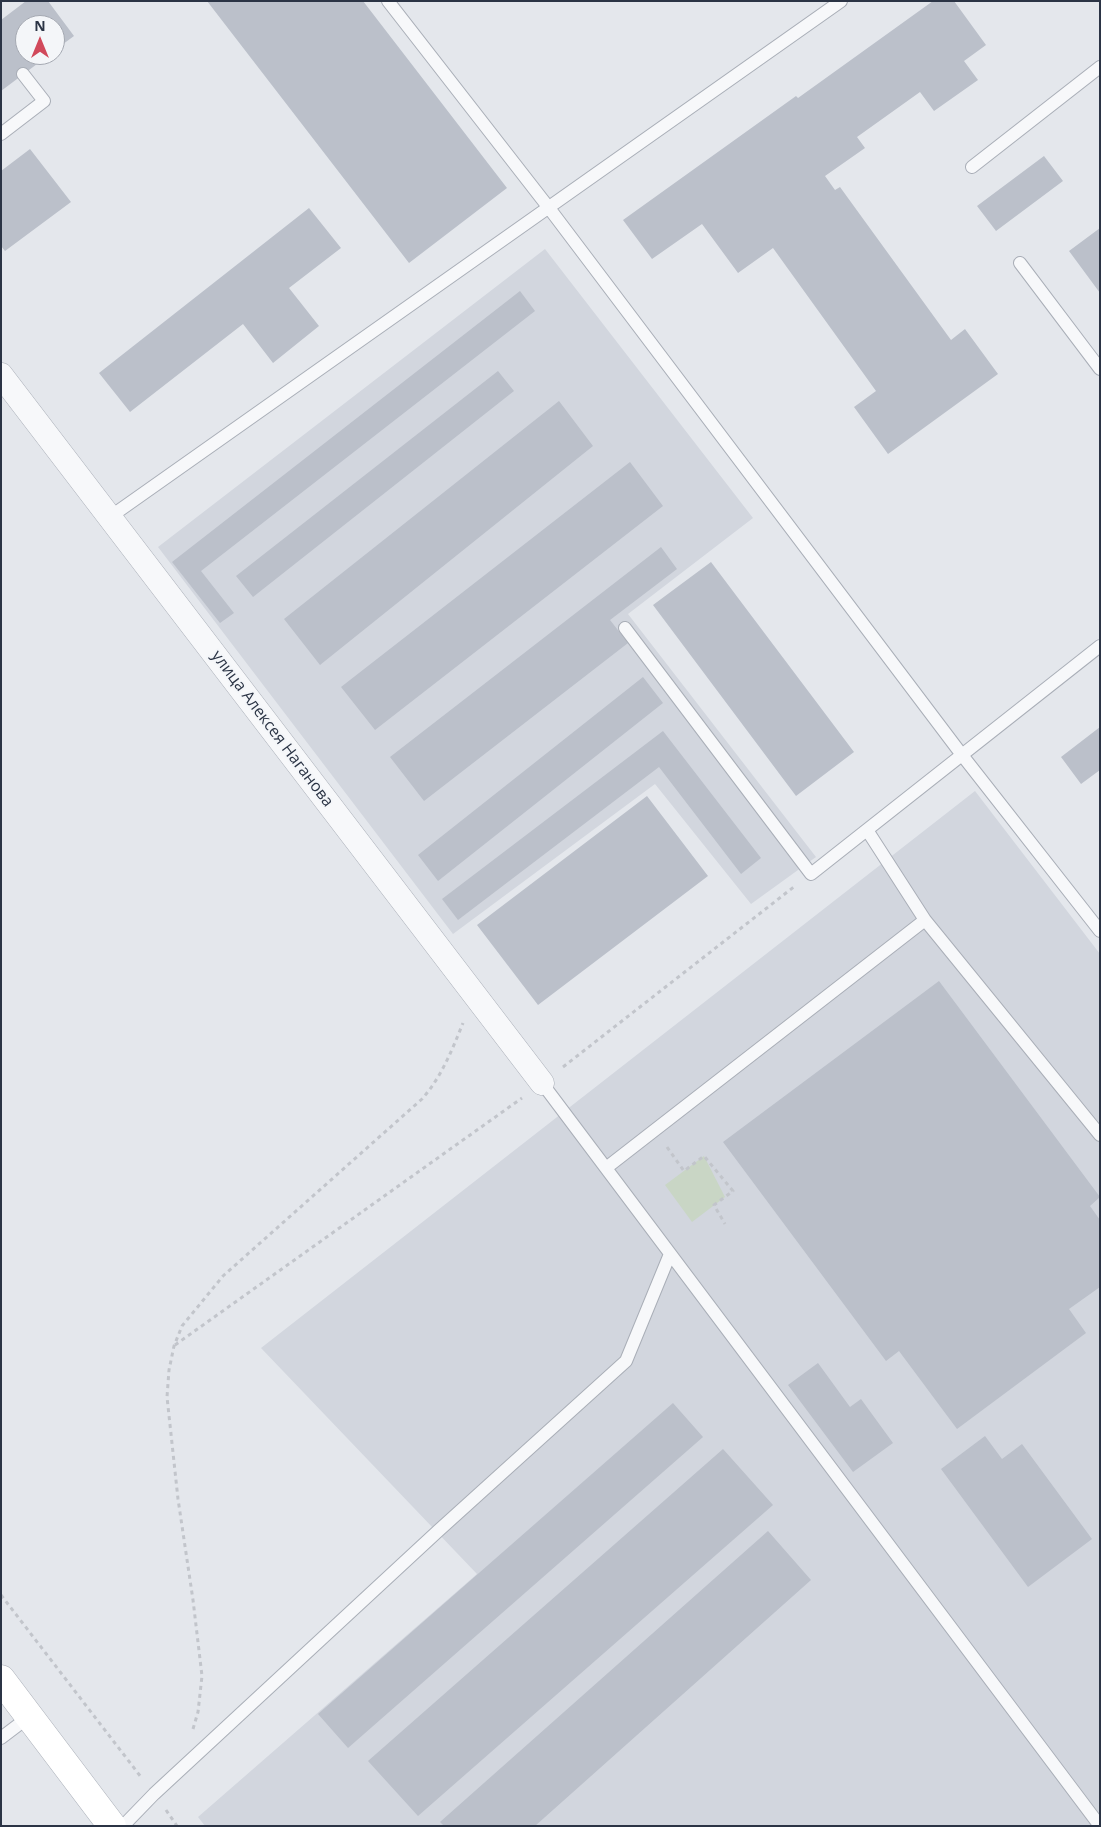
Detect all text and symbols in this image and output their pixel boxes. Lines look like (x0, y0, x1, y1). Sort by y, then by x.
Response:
north arrow (15, 15, 65, 65)
text: N (34, 16, 46, 35)
street label: улица Алексея Наганова (207, 647, 337, 811)

